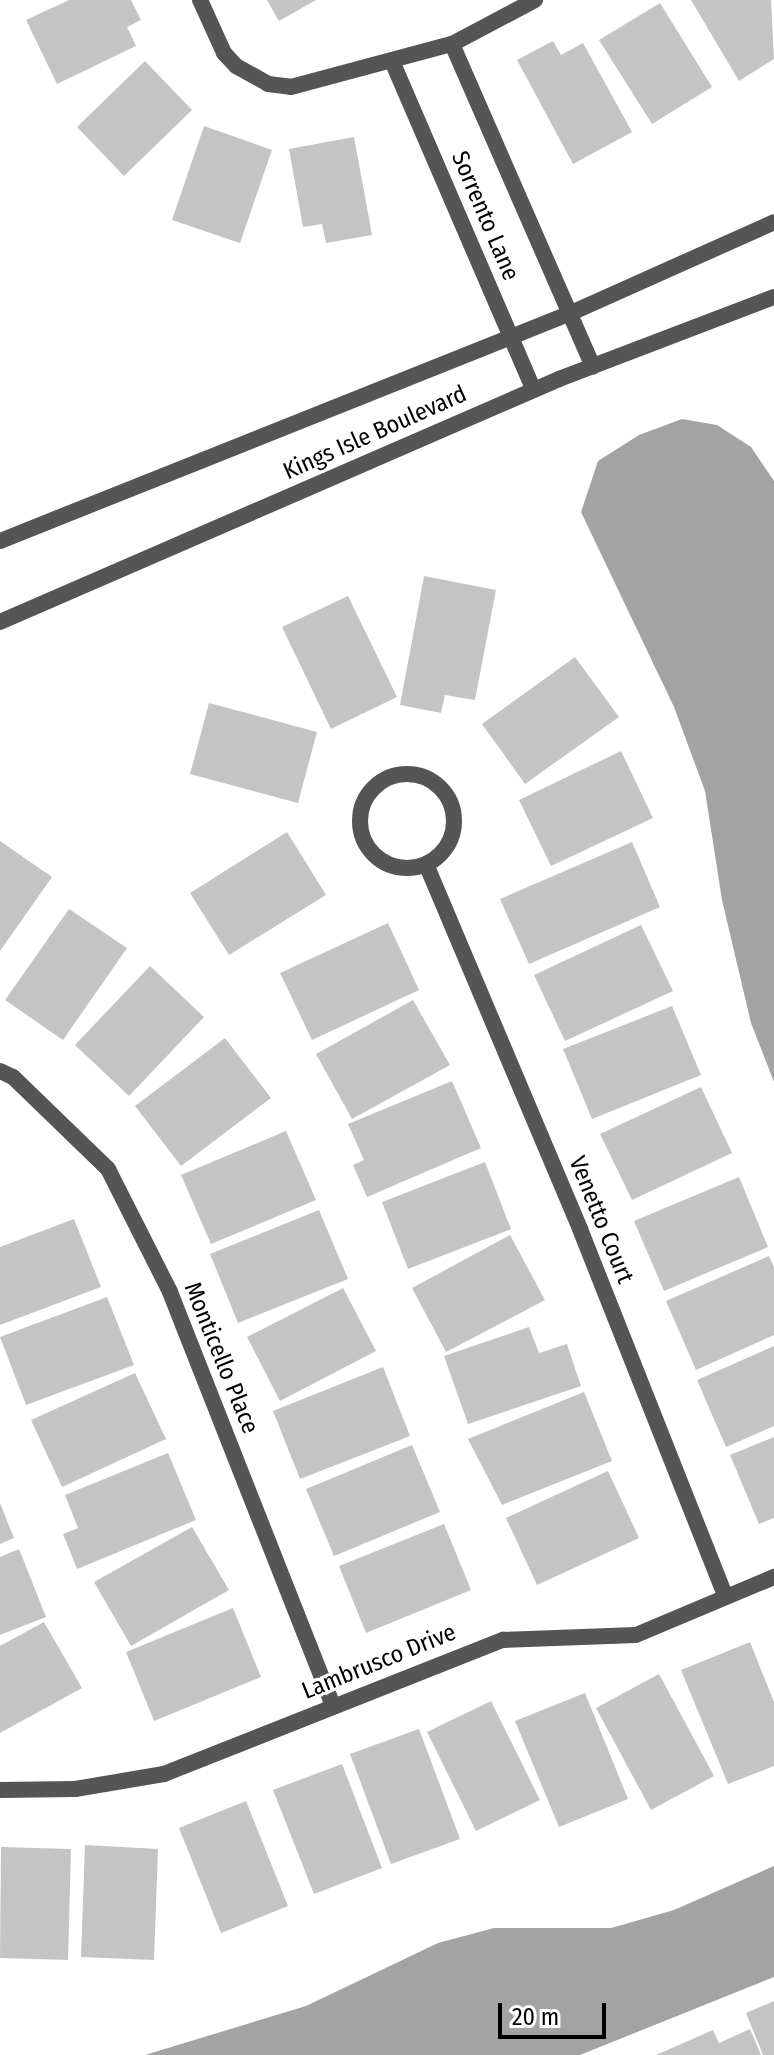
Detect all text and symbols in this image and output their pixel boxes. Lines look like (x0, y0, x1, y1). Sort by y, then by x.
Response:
street label: Sorrento Lane (445, 147, 525, 285)
street label: Kings Isle Boulevard (279, 380, 471, 486)
street label: Venetto Court (562, 1152, 640, 1288)
street label: Monticello Place (178, 1278, 264, 1438)
street label: Lambrusco Drive (298, 1618, 460, 1706)
scale bar (502, 1987, 610, 2037)
text: 20 m (512, 2003, 559, 2031)

